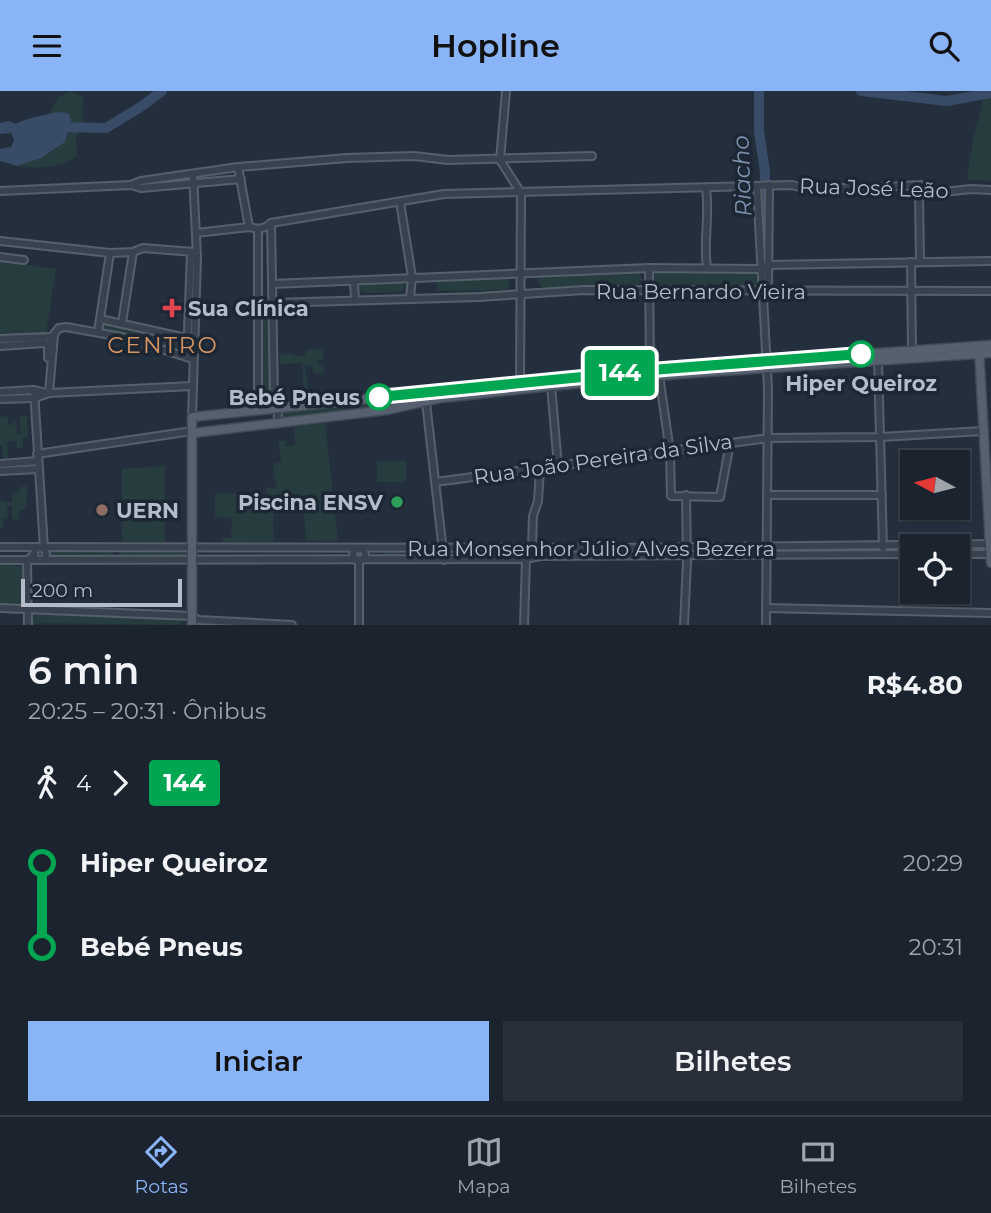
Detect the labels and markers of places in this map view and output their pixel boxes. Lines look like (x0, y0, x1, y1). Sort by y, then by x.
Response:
place label: Sua Clínica (188, 296, 309, 321)
marker: Sua Clínica (162, 298, 182, 318)
marker: Hiper Queiroz (848, 341, 874, 367)
place label: Hiper Queiroz (785, 371, 937, 396)
marker: Bebé Pneus (366, 384, 392, 410)
place label: Bebé Pneus (228, 385, 360, 410)
place label: Piscina ENSV (238, 490, 383, 515)
marker: Piscina ENSV (389, 494, 405, 510)
place label: UERN (116, 498, 179, 523)
marker: UERN (94, 502, 110, 518)

